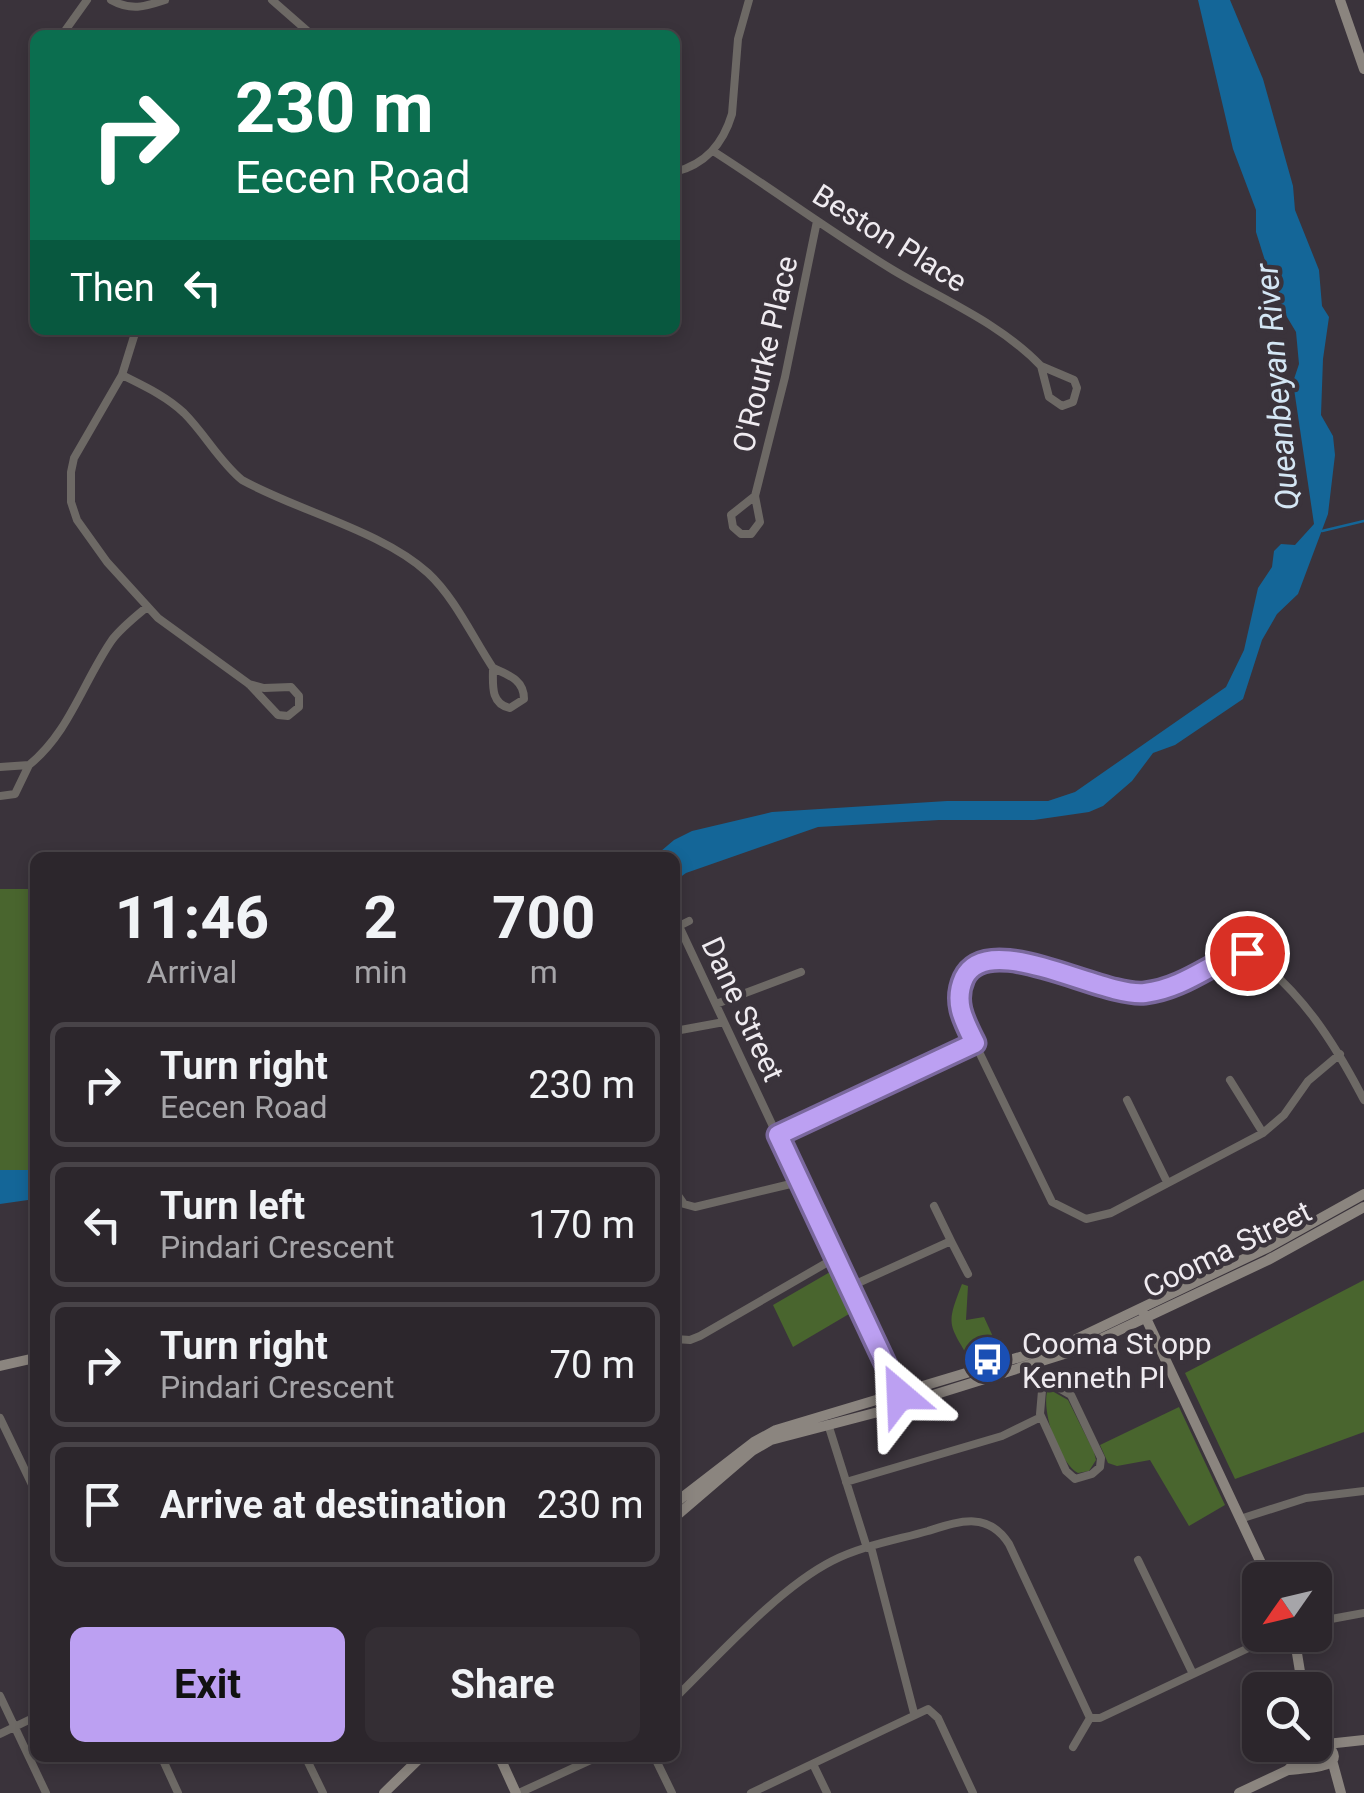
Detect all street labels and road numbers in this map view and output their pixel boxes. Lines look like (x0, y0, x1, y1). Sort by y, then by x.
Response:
street label: Beston Place (807, 177, 973, 299)
street label: O'Rourke Place (725, 252, 805, 456)
street label: Dane Street (694, 931, 792, 1087)
street label: Cooma Street (1137, 1193, 1317, 1305)

